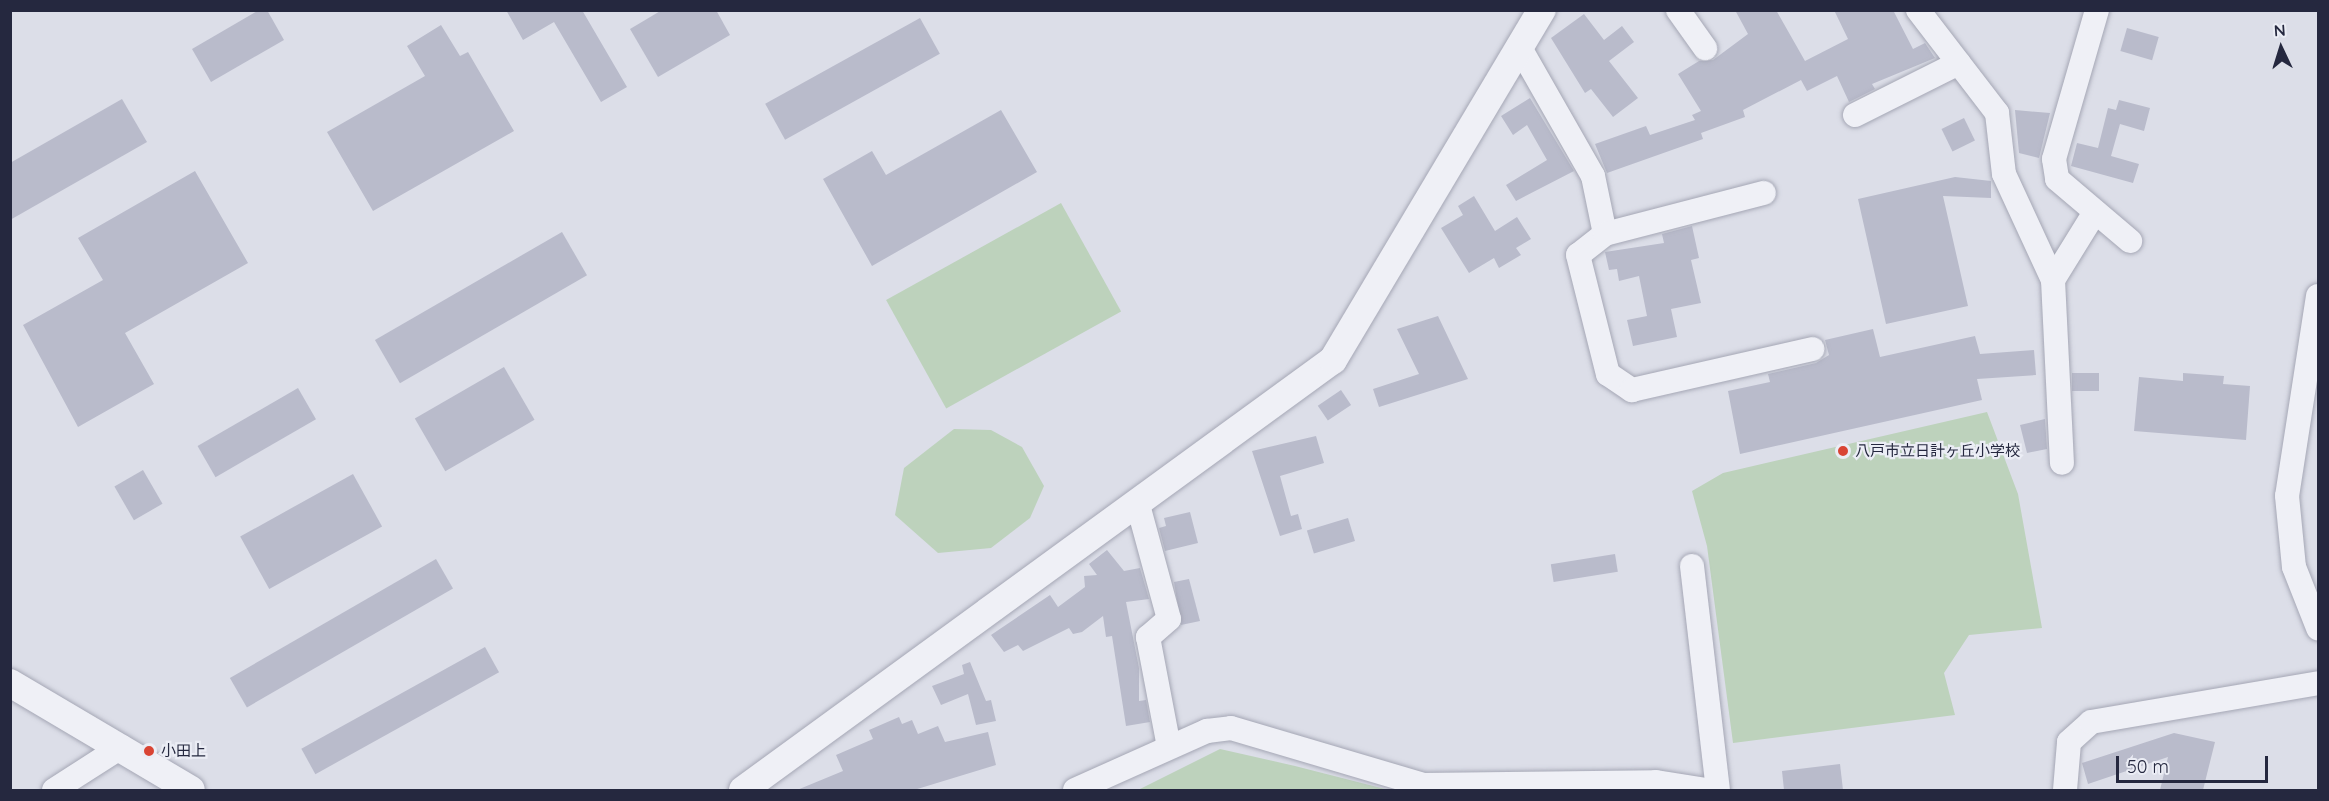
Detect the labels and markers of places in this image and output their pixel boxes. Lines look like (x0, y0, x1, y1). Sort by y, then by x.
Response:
place label: 八戸市立日計ヶ丘小学校 (1855, 442, 2020, 460)
marker: 八戸市立日計ヶ丘小学校 (1836, 444, 1850, 458)
place label: 小田上 (161, 742, 206, 760)
marker: 小田上 (142, 744, 156, 758)

